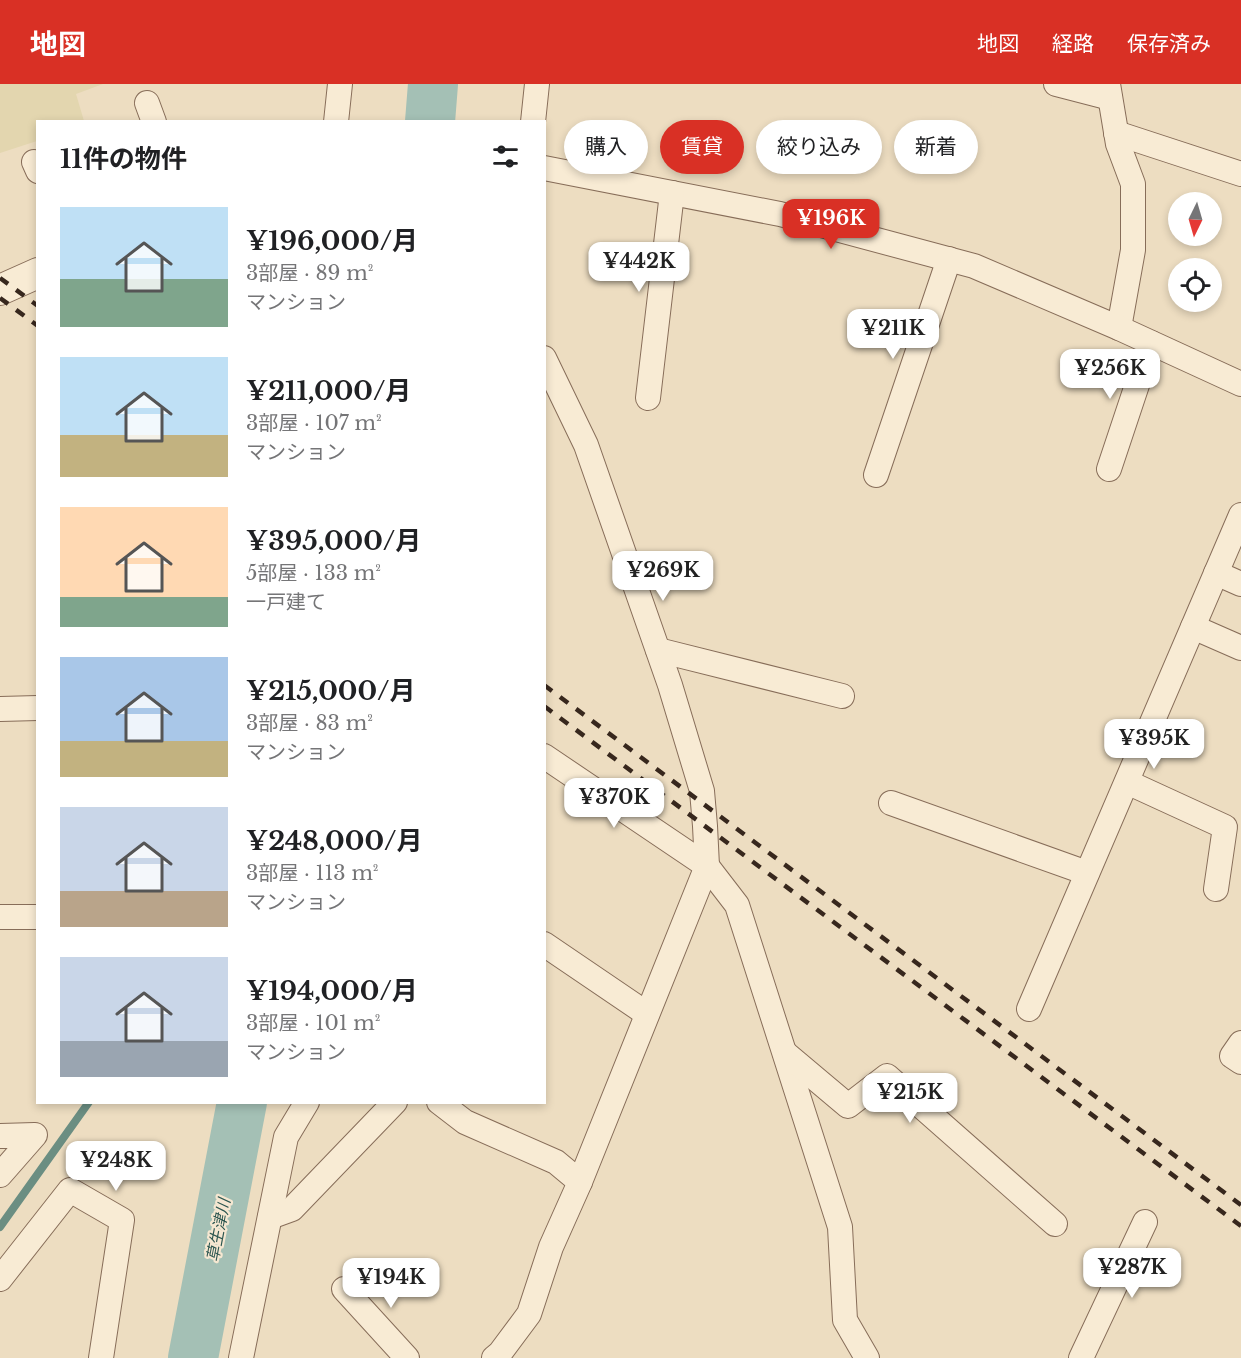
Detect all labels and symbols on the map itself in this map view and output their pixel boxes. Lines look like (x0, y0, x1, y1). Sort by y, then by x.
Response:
north arrow (1168, 192, 1222, 246)
pin: ¥196K (789, 199, 873, 250)
pin: ¥442K (597, 242, 681, 293)
pin: ¥211K (851, 309, 935, 360)
pin: ¥256K (1068, 349, 1152, 400)
pin: ¥269K (621, 551, 705, 602)
pin: ¥395K (1112, 719, 1196, 770)
pin: ¥370K (572, 778, 656, 829)
pin: ¥215K (868, 1073, 952, 1124)
pin: ¥248K (74, 1141, 158, 1192)
water label: 草生津川 (202, 1195, 234, 1263)
pin: ¥287K (1090, 1248, 1174, 1299)
pin: ¥194K (349, 1258, 433, 1309)

